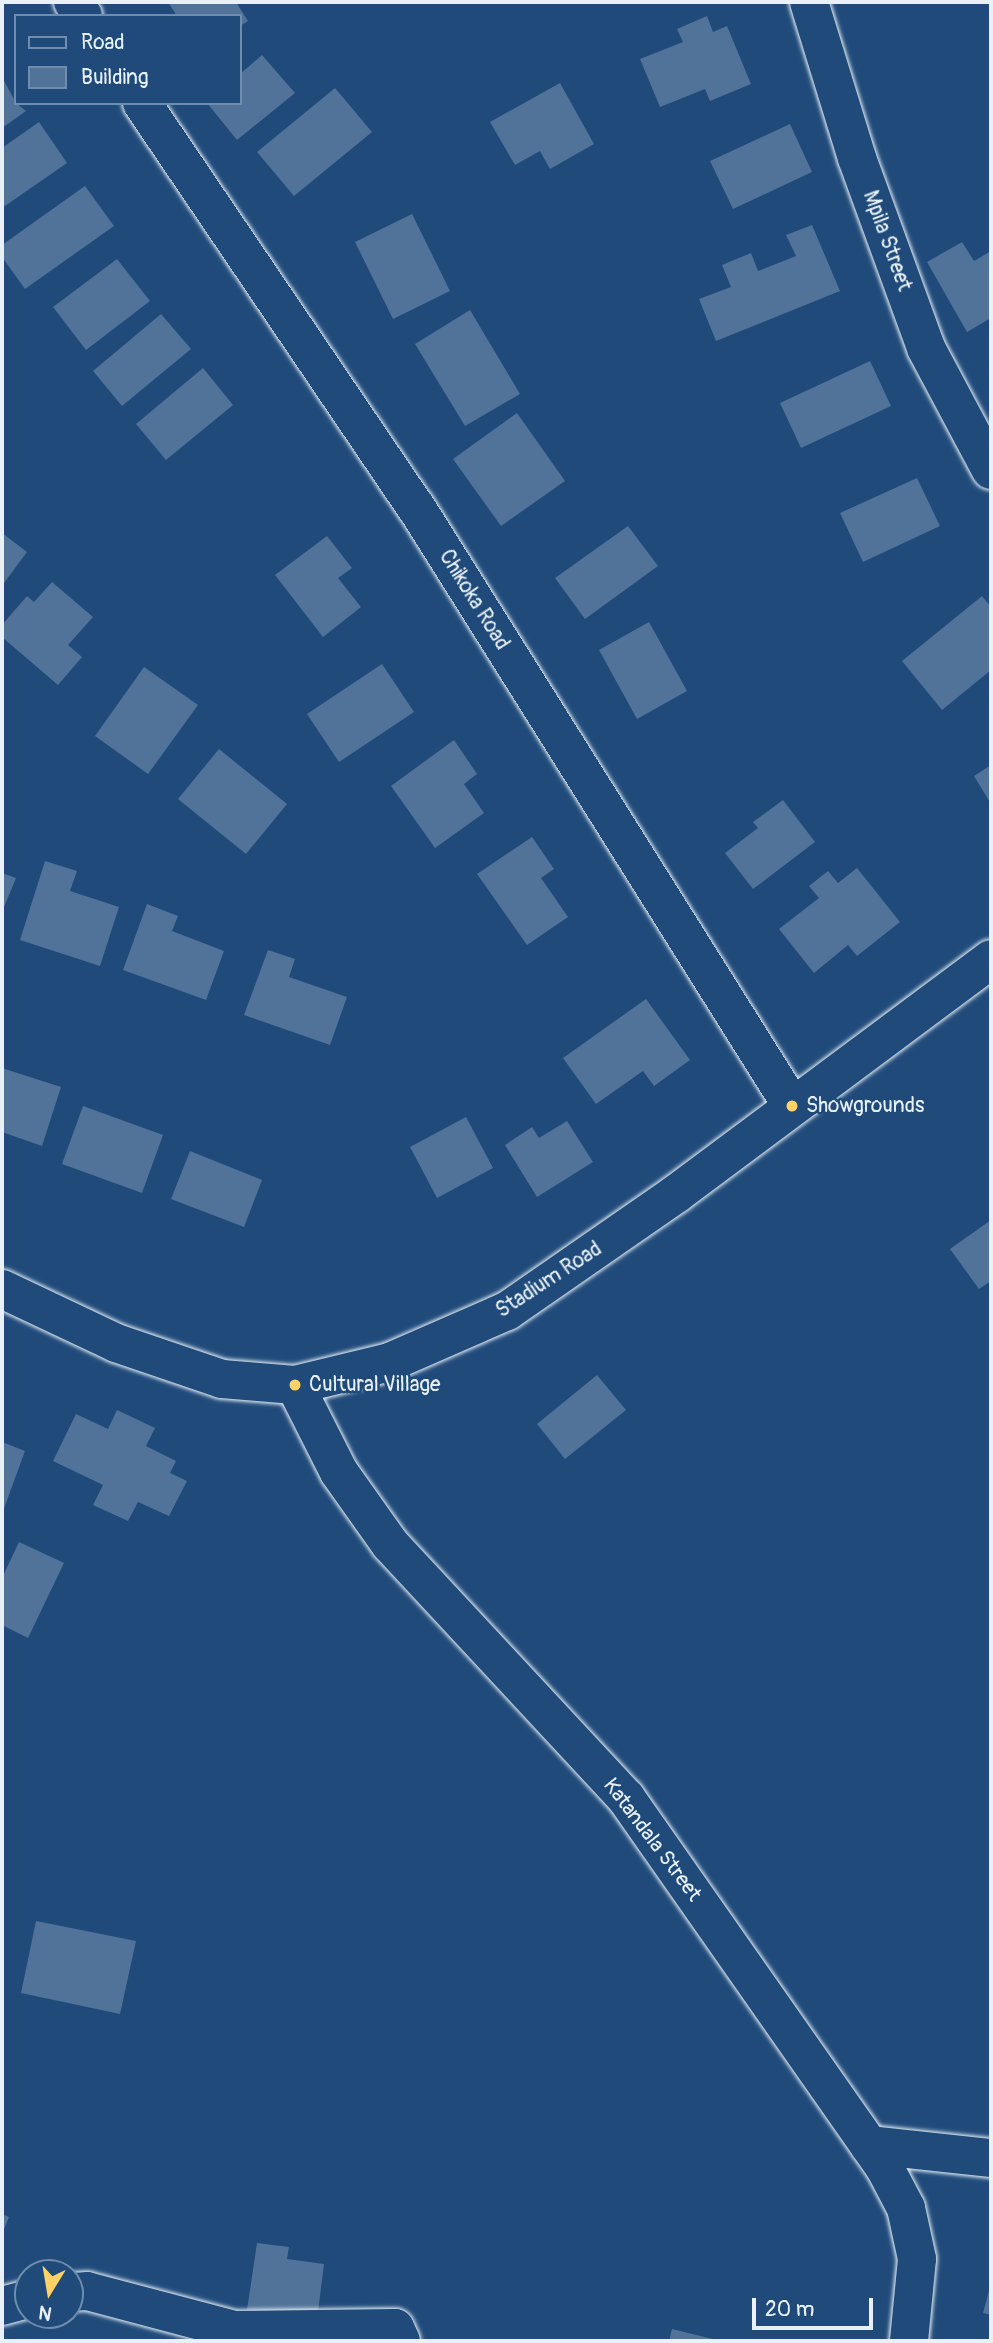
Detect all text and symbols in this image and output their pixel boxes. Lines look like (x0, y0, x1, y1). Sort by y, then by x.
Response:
legend (14, 14, 242, 105)
text: Road (81, 29, 125, 56)
text: Building (81, 64, 148, 91)
street label: Mpila Street (857, 187, 917, 295)
street label: Chikoka Road (433, 545, 515, 655)
place label: Showgrounds (806, 1093, 924, 1119)
marker: Showgrounds (784, 1098, 800, 1114)
street label: Stadium Road (491, 1236, 607, 1324)
place label: Cultural Village (309, 1372, 440, 1398)
marker: Cultural Village (287, 1377, 303, 1393)
street label: Katandala Street (598, 1773, 706, 1907)
north arrow (14, 2259, 84, 2329)
scale bar (755, 2284, 876, 2328)
text: 20 m (765, 2296, 814, 2323)
text: N (37, 2300, 54, 2326)

